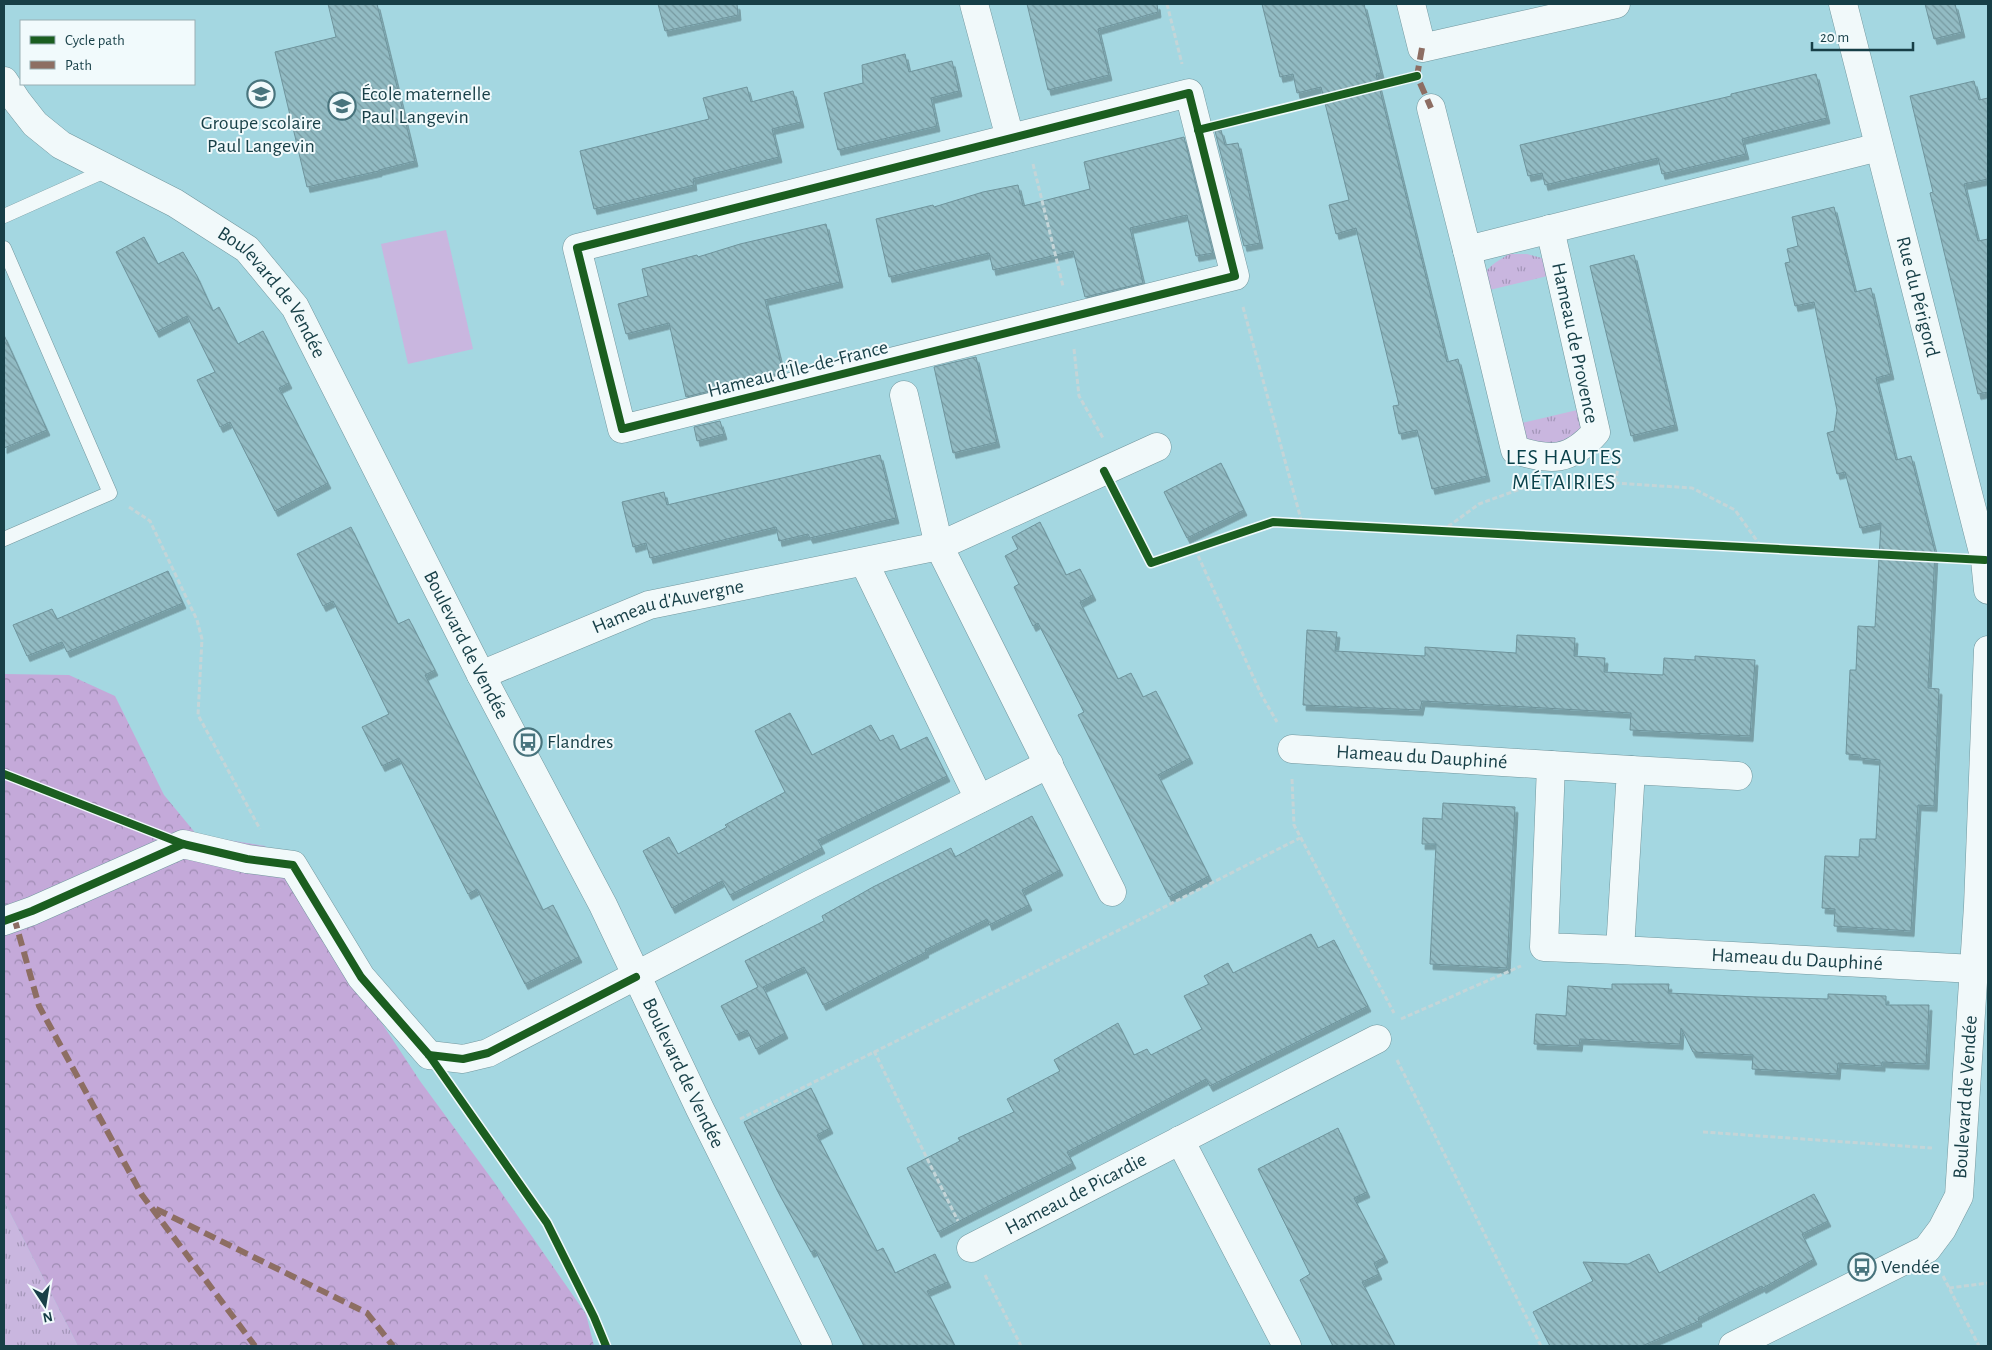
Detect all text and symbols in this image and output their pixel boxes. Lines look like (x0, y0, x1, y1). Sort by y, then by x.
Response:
legend (20, 20, 195, 85)
scale bar (1812, 20, 1913, 52)
text: 20 m (1820, 30, 1849, 45)
text: Cycle path (65, 33, 125, 48)
text: Path (65, 58, 92, 73)
school or university icon: Groupe scolaire Paul Langevin (246, 79, 276, 109)
place label: École maternelle Paul Langevin (361, 83, 491, 127)
school or university icon: École maternelle Paul Langevin (327, 91, 357, 121)
place label: Groupe scolaire Paul Langevin (201, 113, 321, 156)
street label: Boulevard de Vendée (214, 223, 329, 361)
street label: Rue du Périgord (1893, 234, 1943, 359)
street label: Hameau de Provence (1548, 261, 1602, 425)
street label: Hameau d'Île-de-France (705, 336, 890, 401)
district label: LES HAUTES MÉTAIRIES (1506, 446, 1622, 493)
street label: Boulevard de Vendée (420, 568, 513, 723)
street label: Hameau d'Auvergne (589, 576, 746, 638)
bus stop icon: Flandres (513, 727, 543, 757)
place label: Flandres (547, 732, 613, 752)
street label: Hameau du Dauphiné (1336, 742, 1508, 772)
street label: Hameau du Dauphiné (1711, 945, 1883, 974)
street label: Boulevard de Vendée (639, 995, 728, 1151)
street label: Boulevard de Vendée (1950, 1015, 1981, 1180)
street label: Hameau de Picardie (1002, 1149, 1150, 1239)
bus stop icon: Vendée (1847, 1252, 1877, 1282)
place label: Vendée (1881, 1257, 1940, 1277)
north arrow (20, 1280, 70, 1330)
text: N (41, 1309, 54, 1325)

